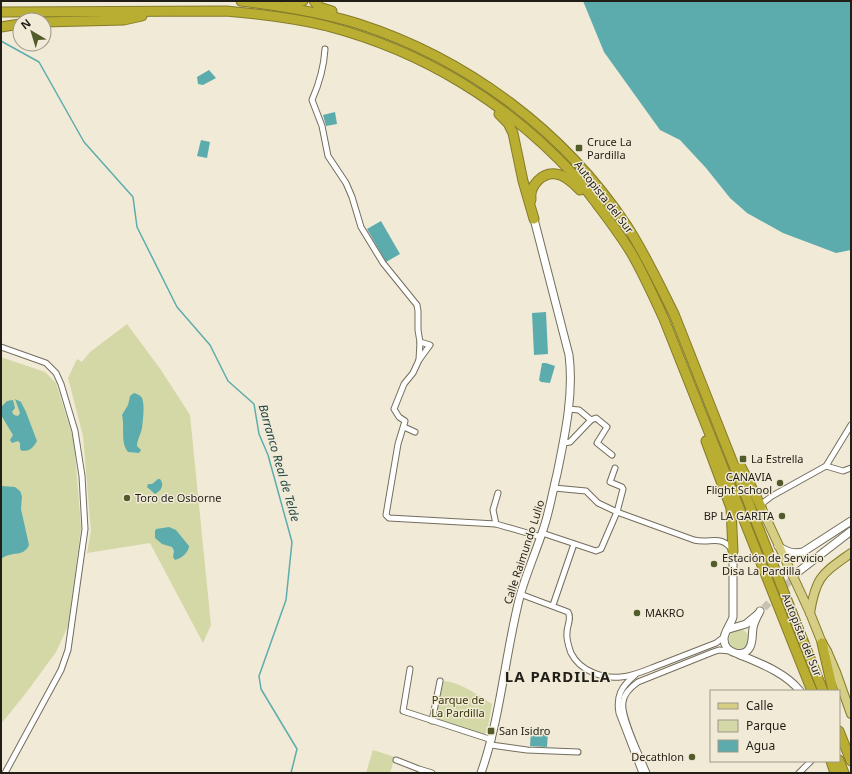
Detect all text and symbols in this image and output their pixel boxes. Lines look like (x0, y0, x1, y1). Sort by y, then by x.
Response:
north arrow (12, 12, 52, 52)
text: N (17, 15, 34, 32)
place label: Cruce La Pardilla (587, 134, 632, 162)
marker: Cruce La Pardilla (574, 143, 584, 153)
street label: Autopista del Sur (571, 157, 638, 236)
water label: Barranco Real de Telde (255, 402, 304, 524)
place label: La Estrella (751, 451, 804, 466)
marker: La Estrella (738, 454, 748, 464)
place label: CANAVIA Flight School (706, 469, 773, 497)
marker: CANAVIA Flight School (775, 478, 785, 488)
place label: Toro de Osborne (135, 490, 222, 505)
marker: Toro de Osborne (122, 493, 132, 503)
street label: Calle Raimundo Lulio (500, 497, 548, 606)
place label: BP LA GARITA (704, 508, 775, 523)
marker: BP LA GARITA (777, 511, 787, 521)
place label: Estación de Servicio Disa La Pardilla (722, 550, 824, 578)
marker: Estación de Servicio Disa La Pardilla (709, 559, 719, 569)
street label: Autopista del Sur (779, 591, 826, 679)
place label: MAKRO (645, 605, 684, 620)
marker: MAKRO (632, 608, 642, 618)
district label: LA PARDILLA (505, 666, 611, 686)
legend (710, 690, 840, 762)
park label: Parque de La Pardilla (431, 692, 485, 720)
text: Calle (746, 697, 774, 714)
text: Parque (746, 717, 787, 734)
place label: San Isidro (499, 723, 551, 738)
marker: San Isidro (486, 726, 496, 736)
text: Agua (746, 737, 775, 754)
place label: Decathlon (631, 749, 684, 764)
marker: Decathlon (687, 752, 697, 762)

